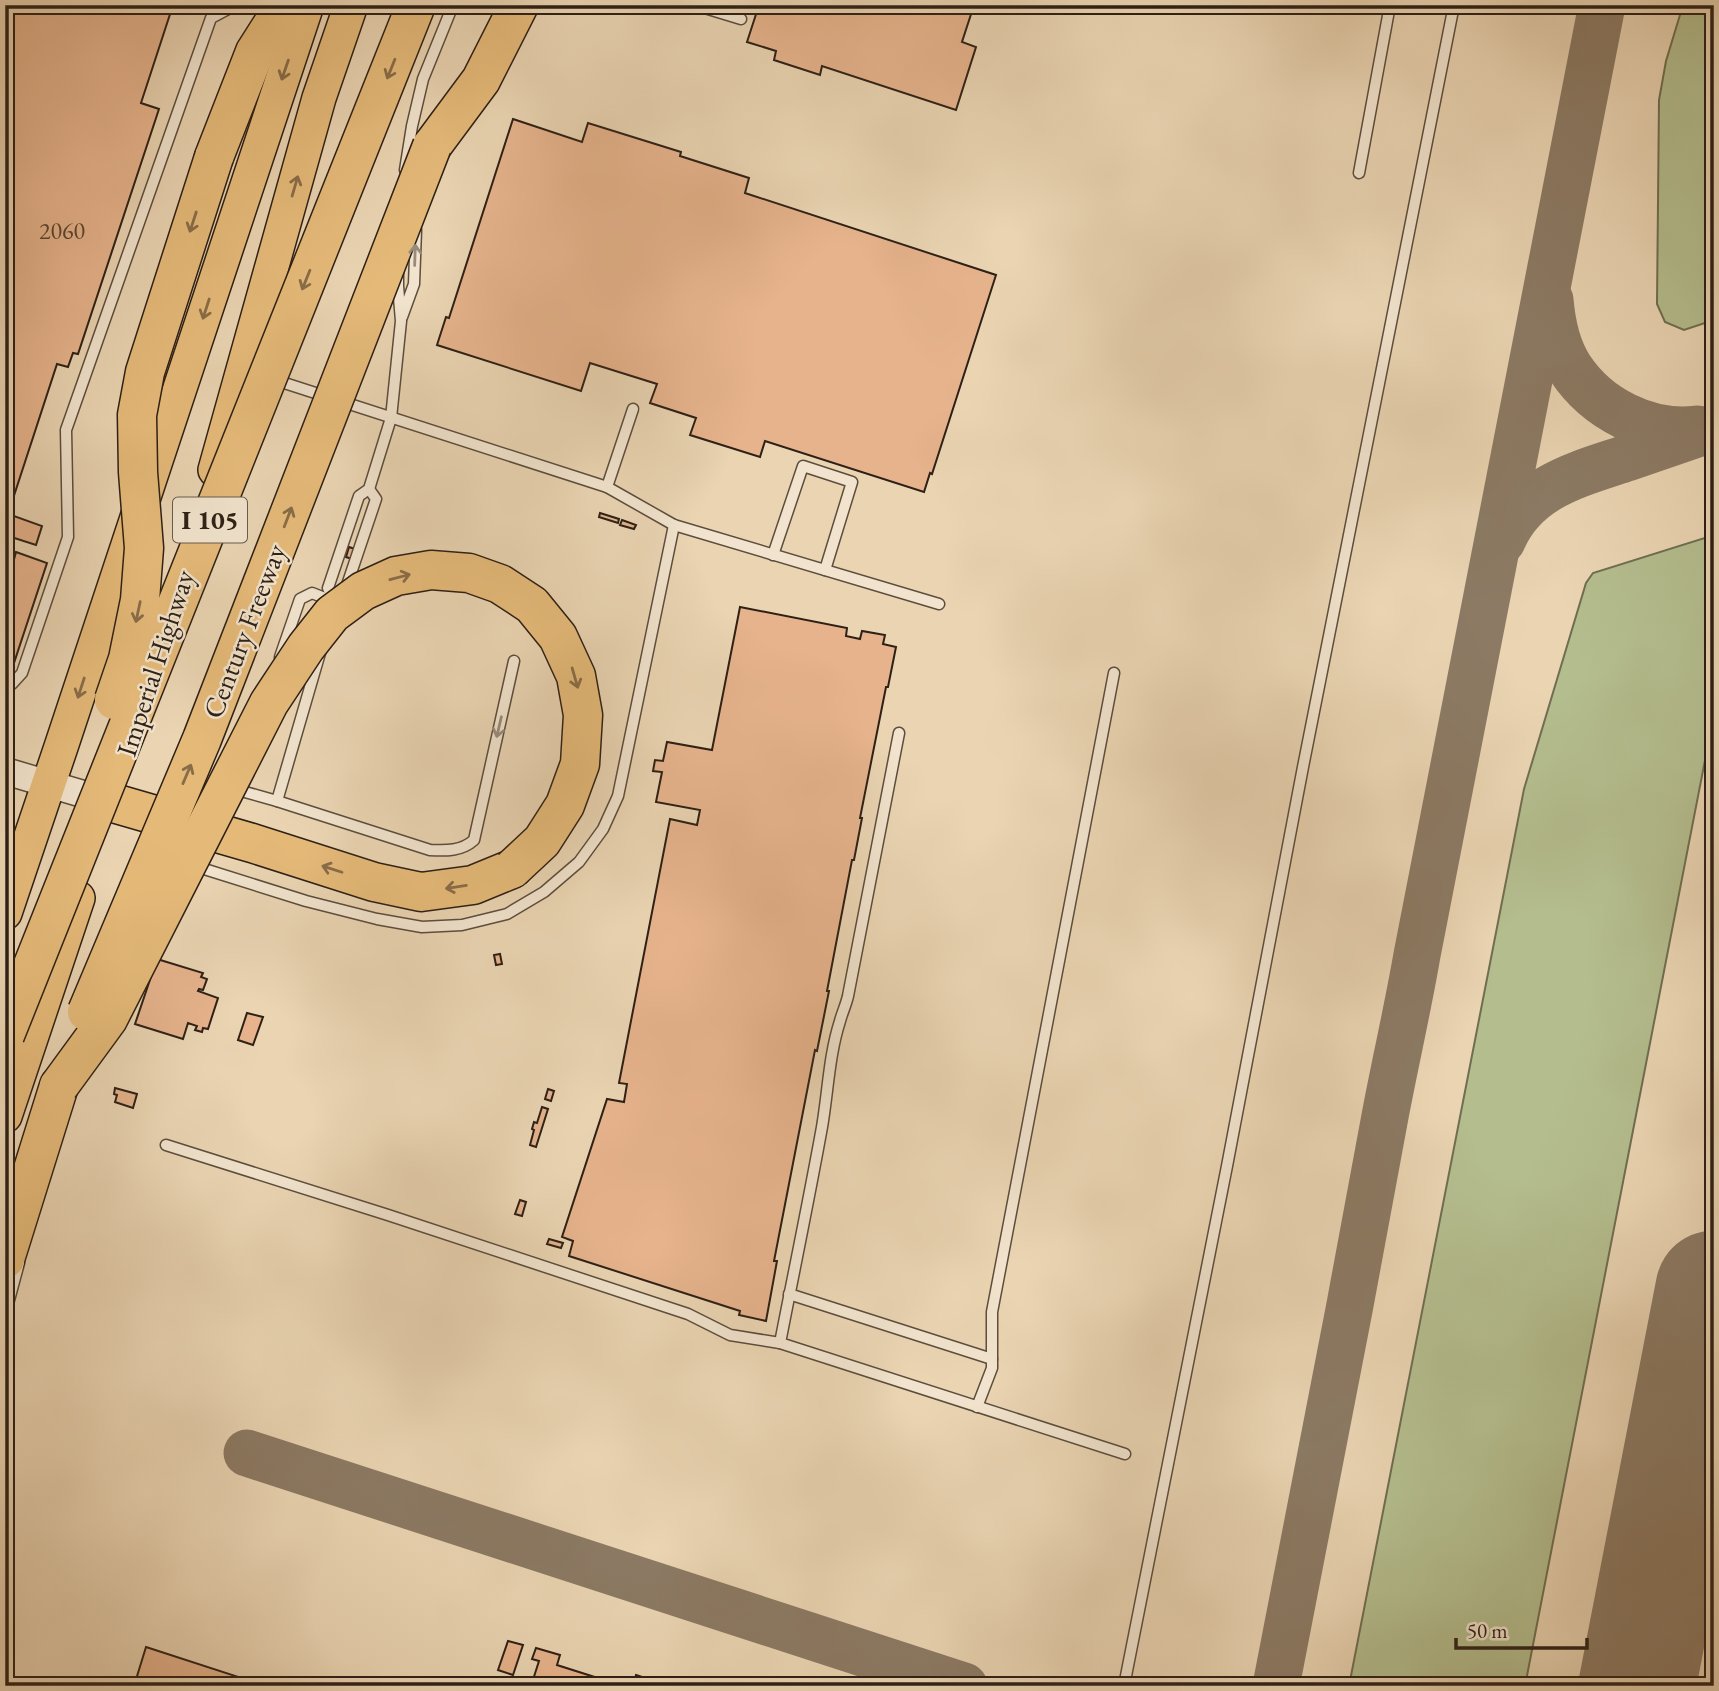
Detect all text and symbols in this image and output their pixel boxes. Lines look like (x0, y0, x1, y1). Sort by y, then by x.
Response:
one-way arrow (383, 57, 396, 79)
one-way arrow (278, 59, 291, 81)
one-way arrow (289, 175, 302, 197)
one-way arrow (186, 211, 199, 233)
house number: 2060 (39, 215, 85, 246)
one-way arrow (408, 244, 422, 267)
one-way arrow (299, 268, 312, 290)
one-way arrow (199, 298, 211, 320)
road number: I 105 (173, 498, 247, 542)
one-way arrow (283, 506, 295, 528)
street label: Century Freeway (194, 538, 294, 723)
street label: Imperial Highway (108, 565, 202, 761)
one-way arrow (389, 569, 411, 582)
one-way arrow (130, 600, 144, 623)
one-way arrow (570, 667, 583, 689)
one-way arrow (74, 677, 86, 699)
one-way arrow (492, 715, 506, 738)
one-way arrow (181, 764, 194, 785)
one-way arrow (321, 861, 343, 874)
one-way arrow (445, 881, 468, 894)
scale bar (1456, 1607, 1588, 1651)
text: 50 m (1467, 1617, 1508, 1644)

